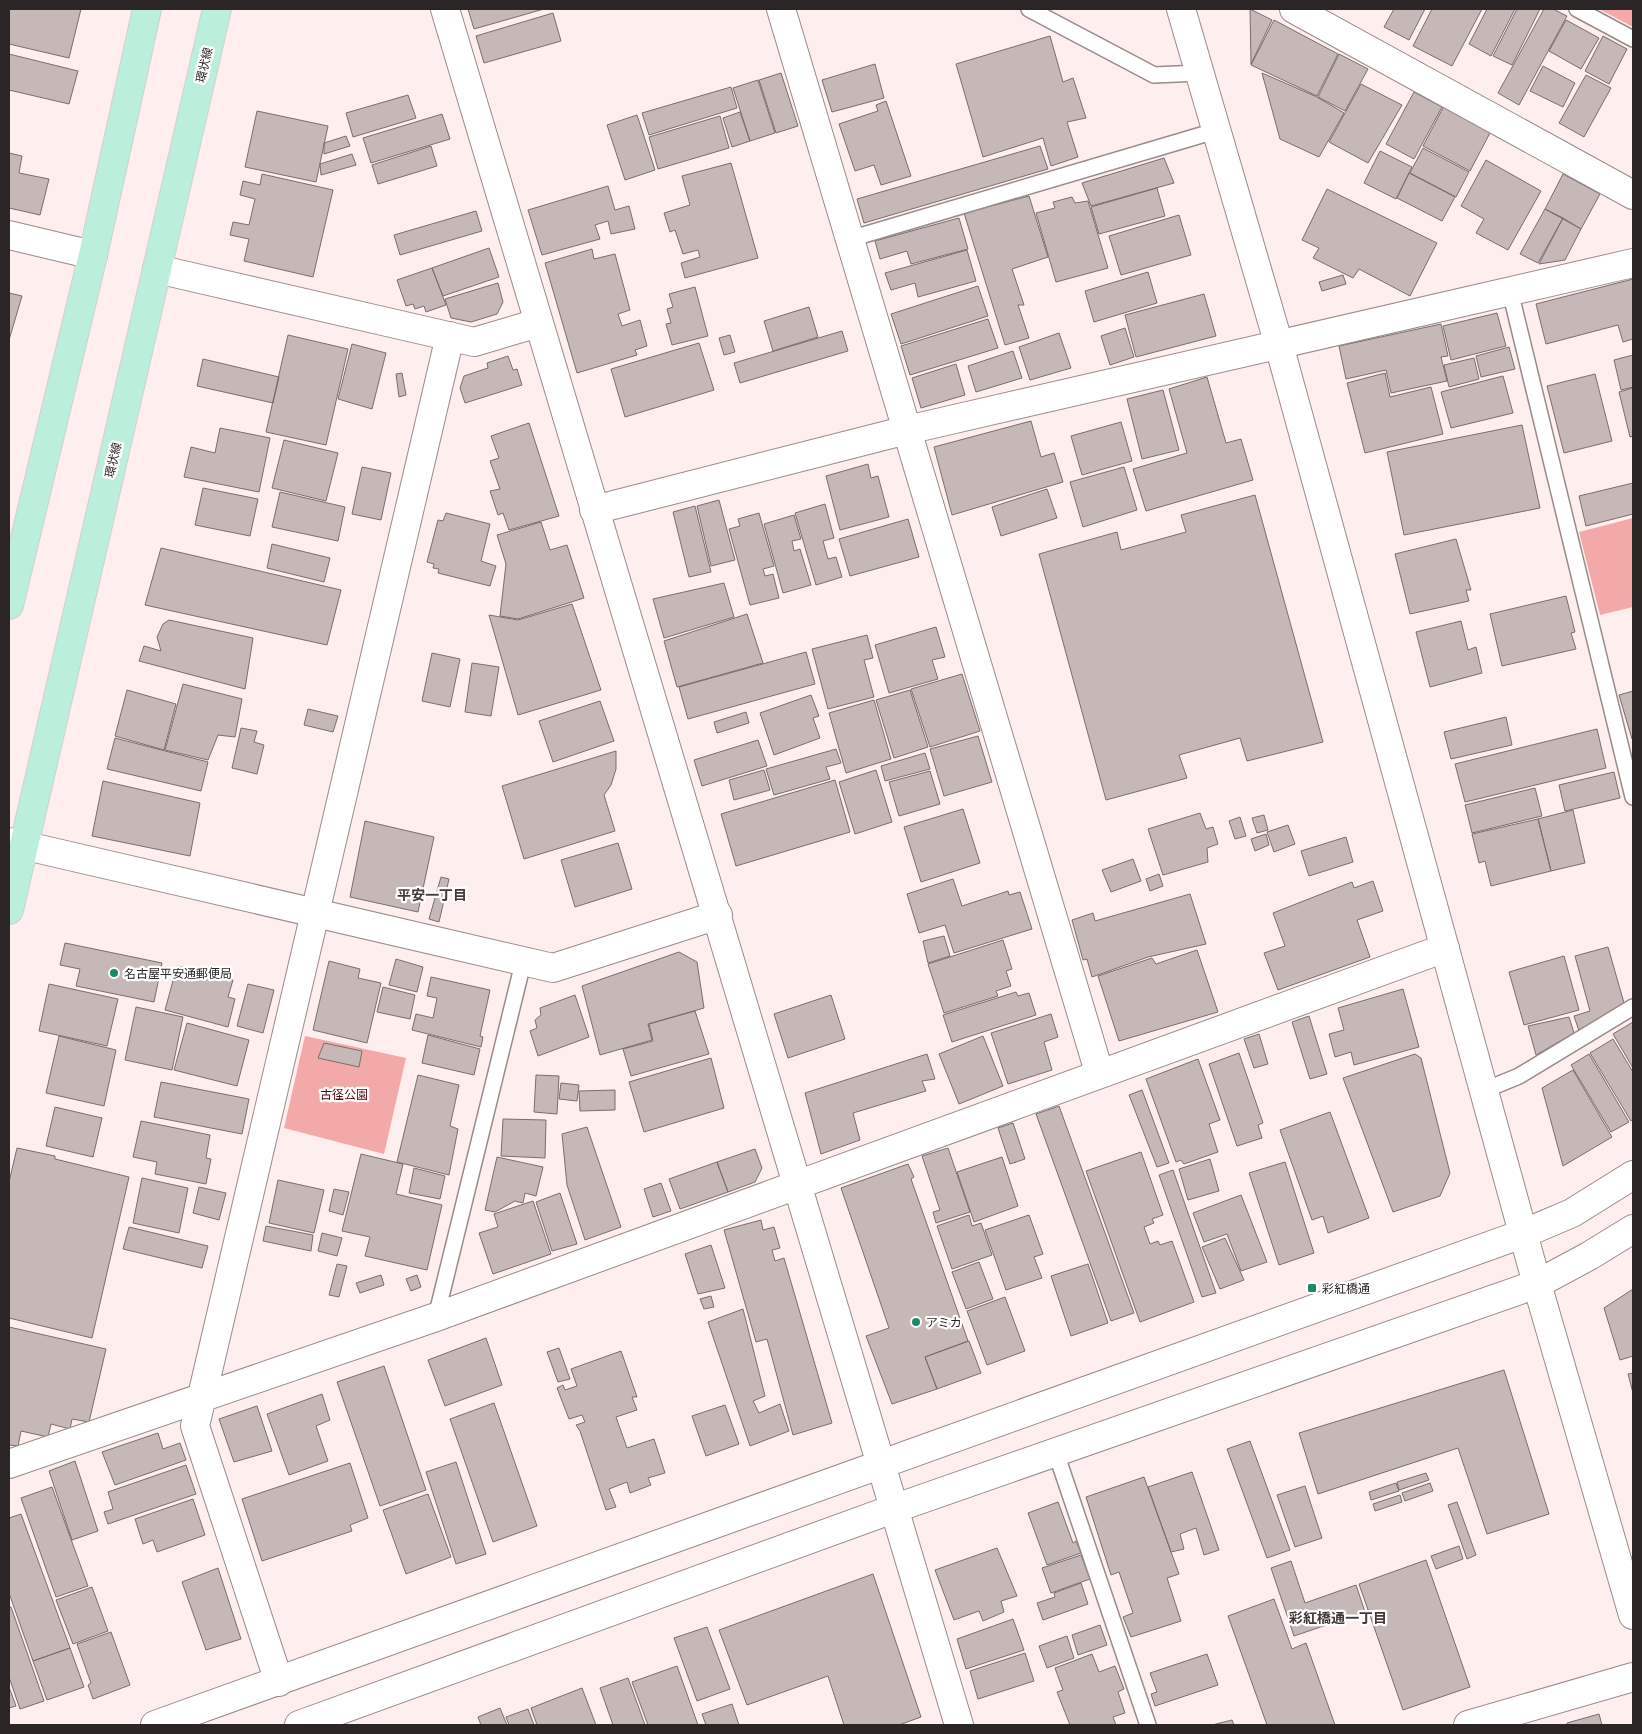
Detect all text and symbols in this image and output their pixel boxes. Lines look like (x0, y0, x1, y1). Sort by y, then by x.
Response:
street label: 環状線 (193, 46, 215, 84)
street label: 環状線 (102, 441, 124, 479)
district label: 平安一丁目 (397, 886, 467, 903)
place label: 名古屋平安通郵便局 (124, 966, 232, 981)
marker: 名古屋平安通郵便局 (108, 967, 120, 979)
park label: 古径公園 (320, 1087, 368, 1102)
place label: 彩紅橋通 (1322, 1281, 1370, 1296)
marker: 彩紅橋通 (1306, 1282, 1318, 1294)
place label: アミカ (926, 1315, 962, 1330)
marker: アミカ (910, 1316, 922, 1328)
district label: 彩紅橋通一丁目 (1289, 1609, 1387, 1626)

